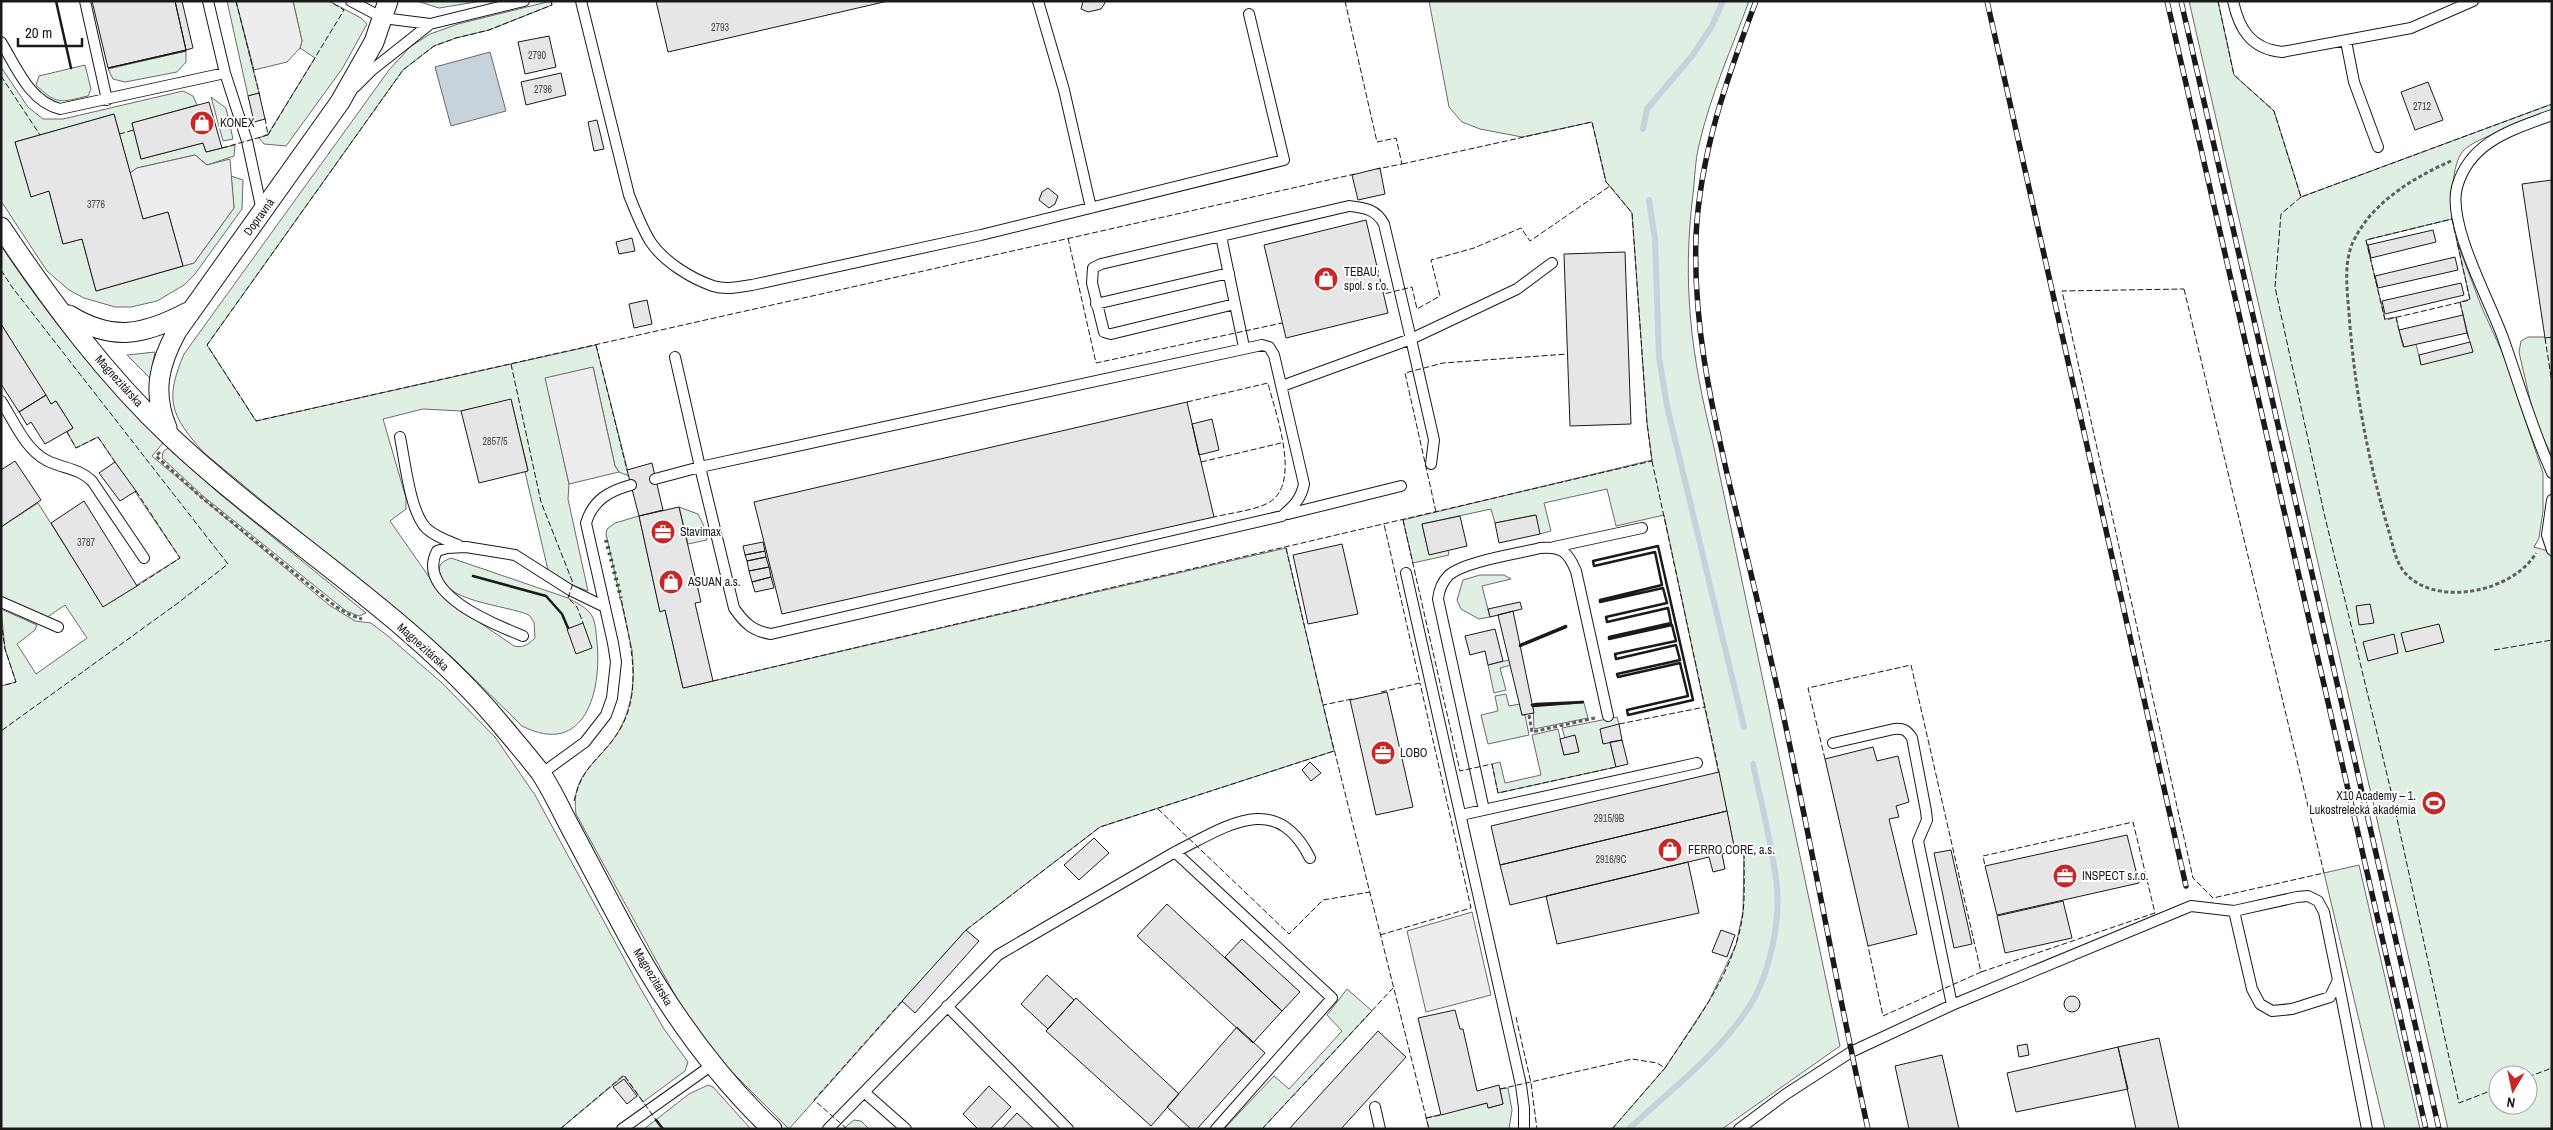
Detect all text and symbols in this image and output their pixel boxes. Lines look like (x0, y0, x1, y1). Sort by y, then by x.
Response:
scale bar (18, 15, 81, 47)
house number: 2793 (711, 21, 730, 34)
text: 20 m (25, 22, 52, 43)
house number: 2790 (528, 49, 547, 62)
house number: 2796 (534, 83, 553, 96)
house number: 2712 (2413, 100, 2432, 113)
shop icon: KONEX (189, 110, 215, 136)
place label: KONEX (220, 115, 255, 131)
street label: Dopravná (240, 195, 278, 239)
house number: 3776 (87, 198, 106, 211)
place label: TEBAU, spol. s r.o. (1344, 264, 1389, 294)
shop icon: TEBAU, spol. s r.o. (1313, 266, 1339, 292)
street label: Magnezitárska (91, 352, 147, 411)
house number: 2857/5 (482, 435, 508, 448)
office icon: Stavimax (650, 519, 676, 545)
place label: Stavimax (680, 524, 721, 540)
house number: 3787 (77, 536, 96, 549)
shop icon: ASUAN a.s. (658, 569, 684, 595)
place label: ASUAN a.s. (687, 574, 741, 590)
street label: Magnezitárska (394, 619, 453, 675)
office icon: LOBO (1370, 740, 1396, 766)
place label: LOBO (1400, 745, 1428, 761)
place label: X10 Academy – 1. Lukostrelecká akadémia (2309, 788, 2417, 818)
sports icon: X10 Academy – 1. Lukostrelecká akadémia (2421, 790, 2447, 816)
house number: 2915/9B (1594, 812, 1625, 825)
shop icon: FERRO CORE, a.s. (1657, 837, 1683, 863)
place label: FERRO CORE, a.s. (1688, 842, 1775, 858)
house number: 2916/9C (1596, 853, 1627, 866)
office icon: INSPECT s.r.o. (2052, 863, 2078, 889)
place label: INSPECT s.r.o. (2082, 868, 2149, 884)
street label: Magnezitárska (630, 945, 677, 1009)
north arrow (2488, 1065, 2538, 1115)
text: N (2505, 1093, 2516, 1112)

